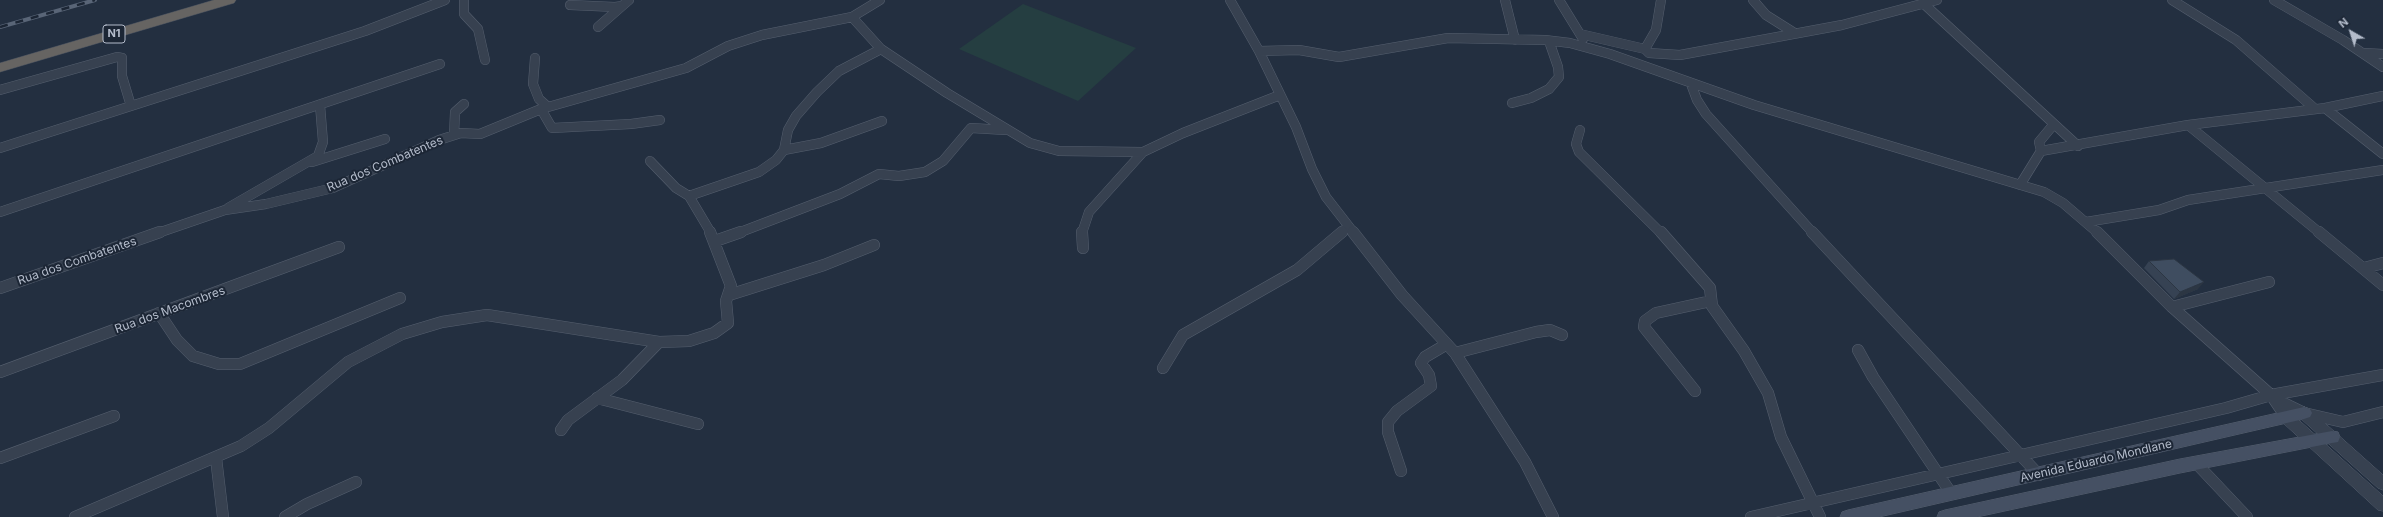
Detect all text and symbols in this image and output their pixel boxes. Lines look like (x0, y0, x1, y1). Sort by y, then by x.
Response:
north arrow (2331, 12, 2371, 52)
text: N (2336, 15, 2351, 31)
road number: N1 (103, 25, 125, 43)
street label: Rua dos Combatentes (325, 133, 445, 195)
street label: Rua dos Combatentes (16, 234, 138, 288)
street label: Rua dos Macombres (113, 283, 227, 337)
street label: Avenida Eduardo Mondlane (2019, 437, 2173, 485)

